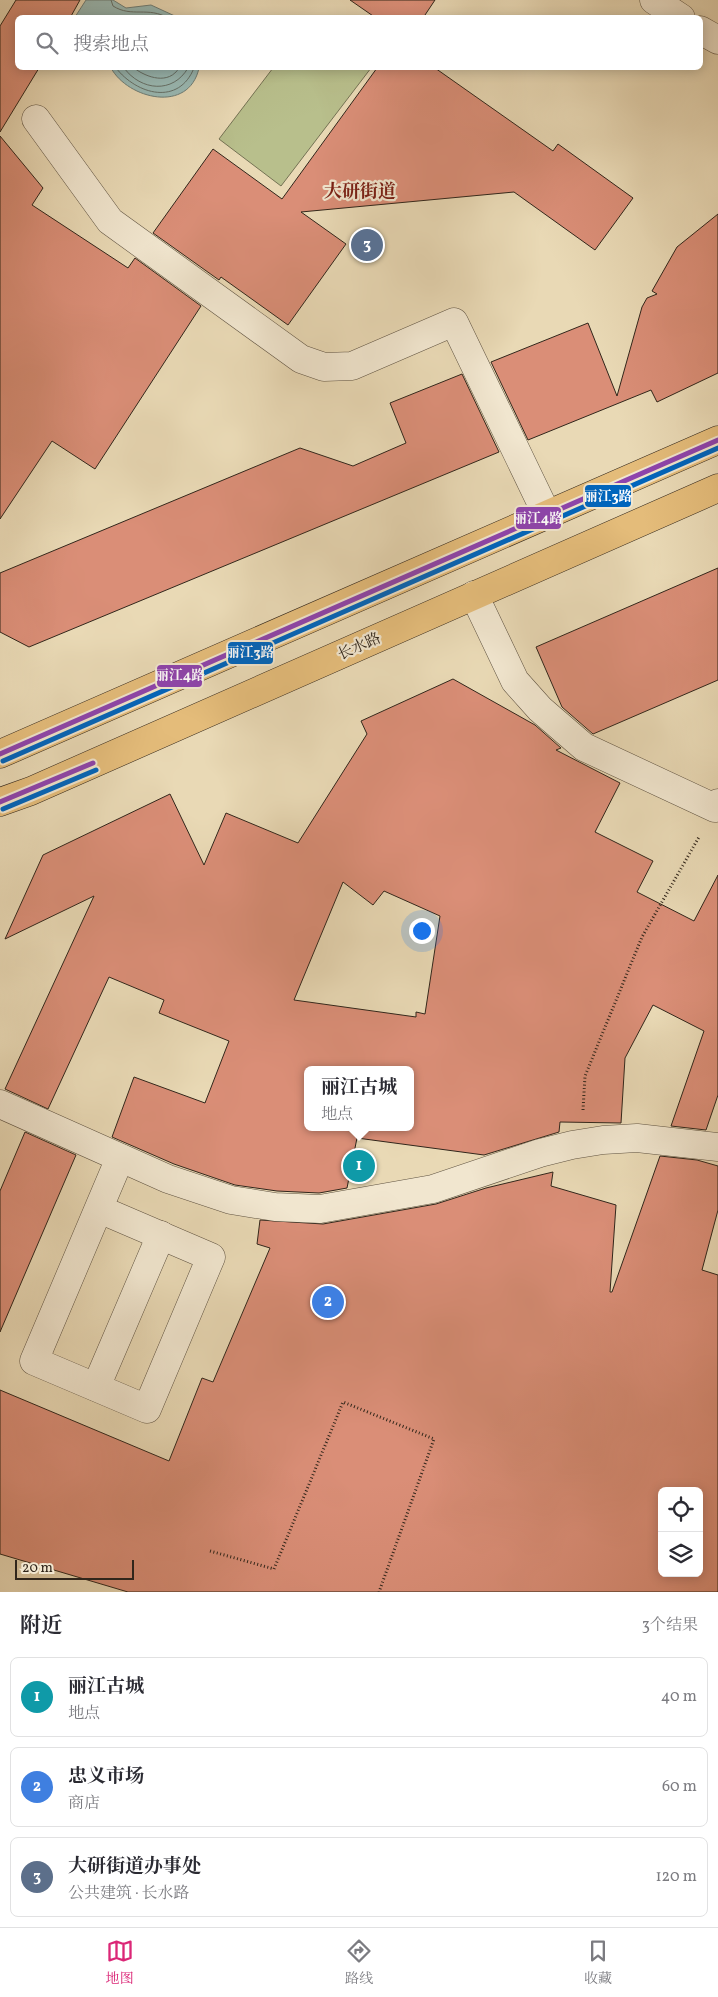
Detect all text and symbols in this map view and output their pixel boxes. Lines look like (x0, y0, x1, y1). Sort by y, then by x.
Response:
search box (15, 15, 703, 70)
icon: search (33, 29, 61, 57)
text: 搜索地点 (73, 32, 149, 58)
district label: 大研街道 (324, 180, 396, 205)
pin: 3 (351, 226, 383, 264)
line badge: 丽江3路 (584, 484, 632, 508)
text: 丽江3路 (583, 488, 633, 507)
line badge: 丽江4路 (515, 506, 562, 530)
text: 丽江4路 (513, 510, 563, 529)
street label: 长水路 (335, 629, 384, 666)
line badge: 丽江3路 (227, 641, 274, 665)
text: 丽江3路 (225, 644, 275, 663)
line badge: 丽江4路 (156, 664, 203, 688)
text: 丽江4路 (155, 667, 205, 686)
your location (409, 918, 435, 944)
popup (304, 1066, 414, 1131)
text: 丽江古城 (321, 1075, 397, 1101)
text: 地点 (321, 1104, 353, 1126)
pin: 1 (343, 1147, 375, 1185)
pin: 2 (312, 1283, 344, 1321)
map controls (658, 1487, 703, 1577)
button: locate (658, 1487, 703, 1532)
button: layers (658, 1532, 703, 1577)
scale bar (15, 1557, 134, 1580)
text: 20 m (22, 1559, 53, 1578)
text: 附近 (20, 1612, 62, 1641)
text: 3个结果 (642, 1615, 698, 1637)
text: 丽江古城 (68, 1674, 144, 1700)
text: 1 (34, 1686, 40, 1708)
text: 40 m (661, 1686, 697, 1708)
text: 地点 (68, 1703, 100, 1725)
text: 忠义市场 (68, 1764, 144, 1790)
text: 2 (33, 1776, 41, 1798)
text: 60 m (662, 1776, 697, 1798)
text: 商店 (68, 1793, 100, 1815)
text: 大研街道办事处 (68, 1854, 201, 1880)
text: 3 (33, 1866, 41, 1888)
text: 120 m (655, 1866, 697, 1888)
text: 公共建筑 · 长水路 (68, 1883, 190, 1905)
tab: 地图 (106, 1937, 134, 1989)
tab: 路线 (345, 1937, 373, 1989)
tab: 收藏 (584, 1937, 612, 1989)

